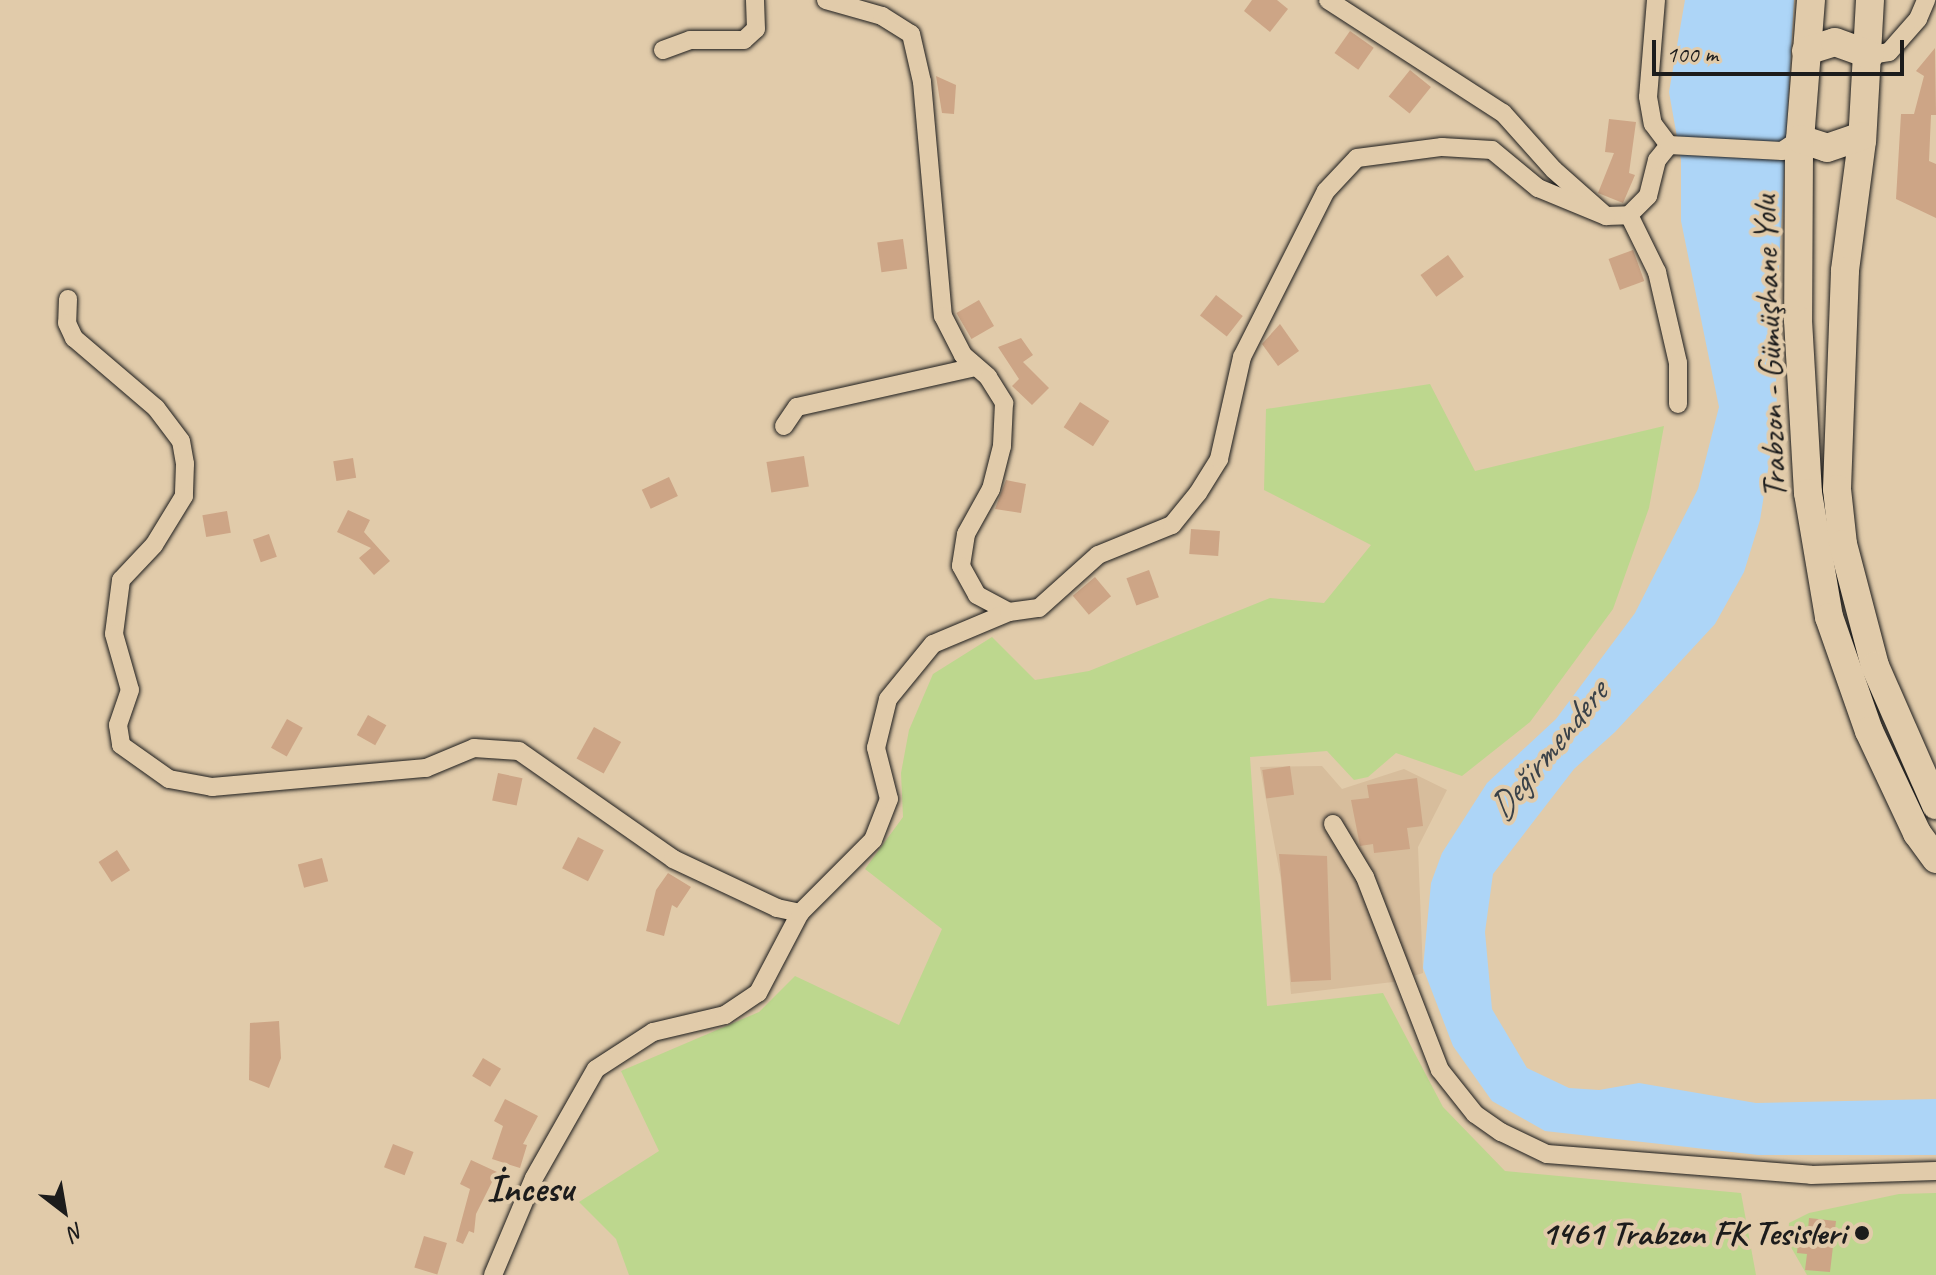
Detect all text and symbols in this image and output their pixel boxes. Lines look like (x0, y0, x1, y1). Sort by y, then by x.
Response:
scale bar (1656, 24, 1908, 74)
text: 100 m (1666, 39, 1718, 69)
street label: Trabzon - Gümüşhane Yolu (1743, 195, 1795, 499)
water label: Değirmendere (1479, 673, 1617, 829)
district label: İncesu (487, 1166, 573, 1212)
north arrow (24, 1171, 104, 1251)
place label: 1461 Trabzon FK Tesisleri (1542, 1213, 1846, 1253)
text: N (63, 1216, 89, 1247)
marker: 1461 Trabzon FK Tesisleri (1853, 1224, 1871, 1242)

